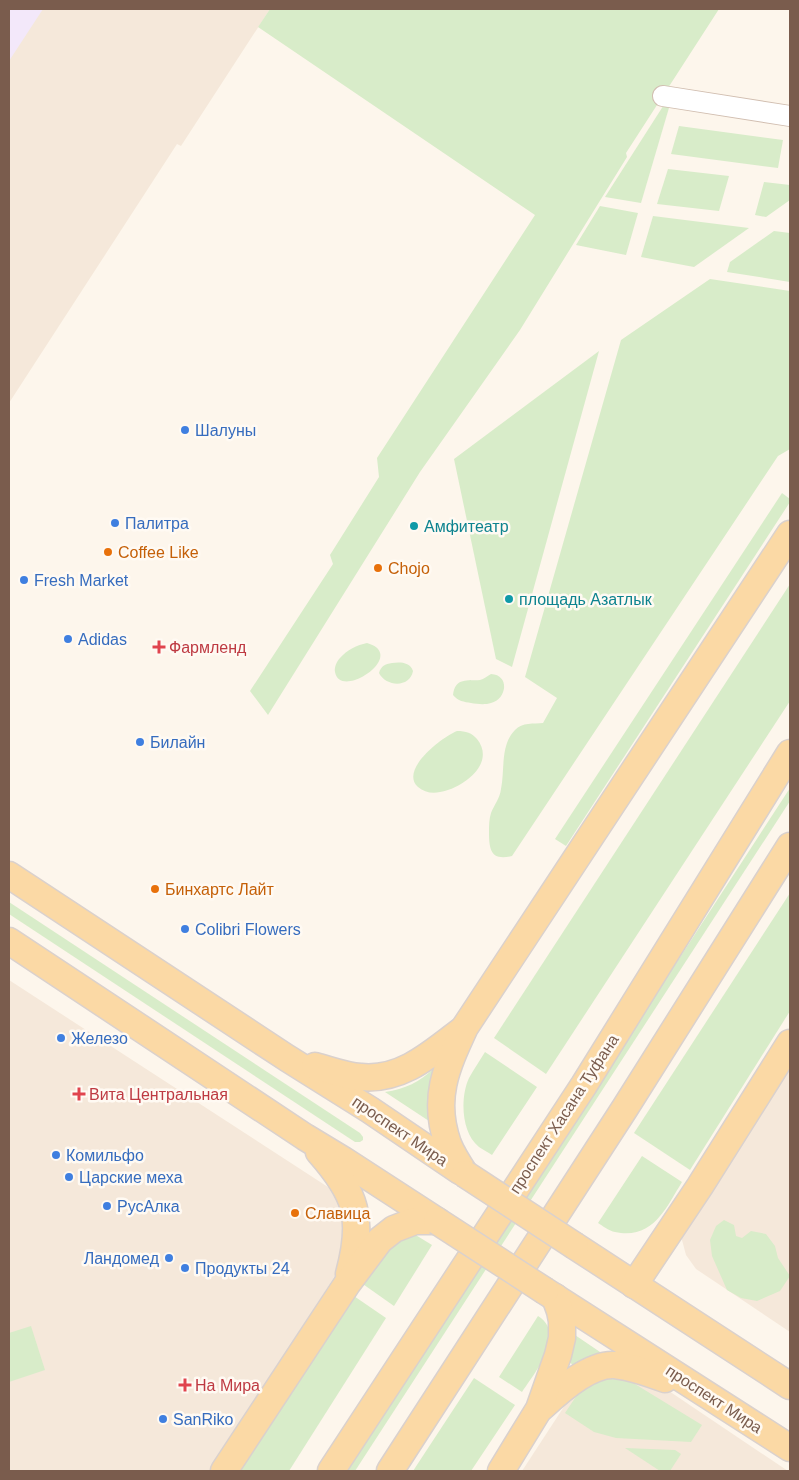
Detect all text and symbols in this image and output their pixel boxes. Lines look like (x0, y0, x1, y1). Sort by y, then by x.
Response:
place label: Шалуны (195, 422, 256, 439)
marker: Шалуны (179, 424, 191, 436)
place label: Палитра (125, 515, 189, 532)
marker: Палитра (109, 517, 121, 529)
place label: Амфитеатр (424, 518, 509, 535)
marker: Амфитеатр (408, 520, 420, 532)
place label: Coffee Like (118, 544, 199, 561)
marker: Coffee Like (102, 546, 114, 558)
place label: Chojo (388, 560, 430, 577)
marker: Chojo (372, 562, 384, 574)
place label: Fresh Market (34, 572, 129, 589)
marker: Fresh Market (18, 574, 30, 586)
place label: площадь Азатлык (519, 591, 653, 608)
marker: площадь Азатлык (503, 593, 515, 605)
place label: Adidas (78, 631, 127, 648)
marker: Adidas (62, 633, 74, 645)
place label: Фармленд (169, 639, 247, 656)
marker: Фармленд (153, 641, 165, 653)
place label: Билайн (150, 734, 205, 751)
marker: Билайн (134, 736, 146, 748)
place label: Бинхартс Лайт (165, 881, 274, 898)
marker: Бинхартс Лайт (149, 883, 161, 895)
place label: Colibri Flowers (195, 921, 301, 938)
marker: Colibri Flowers (179, 923, 191, 935)
place label: Железо (71, 1030, 128, 1047)
street label: проспект Хасана Туфана (506, 1031, 622, 1197)
marker: Железо (55, 1032, 67, 1044)
place label: Вита Центральная (89, 1086, 228, 1103)
marker: Вита Центральная (73, 1088, 85, 1100)
street label: проспект Мира (349, 1093, 451, 1169)
place label: Комильфо (66, 1147, 144, 1164)
marker: Комильфо (50, 1149, 62, 1161)
place label: Царские меха (79, 1169, 183, 1186)
marker: Царские меха (63, 1171, 75, 1183)
place label: РусАлка (117, 1198, 180, 1215)
marker: РусАлка (101, 1200, 113, 1212)
place label: Славица (305, 1205, 370, 1222)
marker: Славица (289, 1207, 301, 1219)
place label: Ландомед (84, 1250, 160, 1267)
marker: Ландомед (163, 1252, 175, 1264)
place label: Продукты 24 (195, 1260, 290, 1277)
marker: Продукты 24 (179, 1262, 191, 1274)
street label: проспект Мира (663, 1362, 765, 1436)
place label: На Мира (195, 1377, 260, 1394)
marker: На Мира (179, 1379, 191, 1391)
place label: SanRiko (173, 1411, 234, 1428)
marker: SanRiko (157, 1413, 169, 1425)

